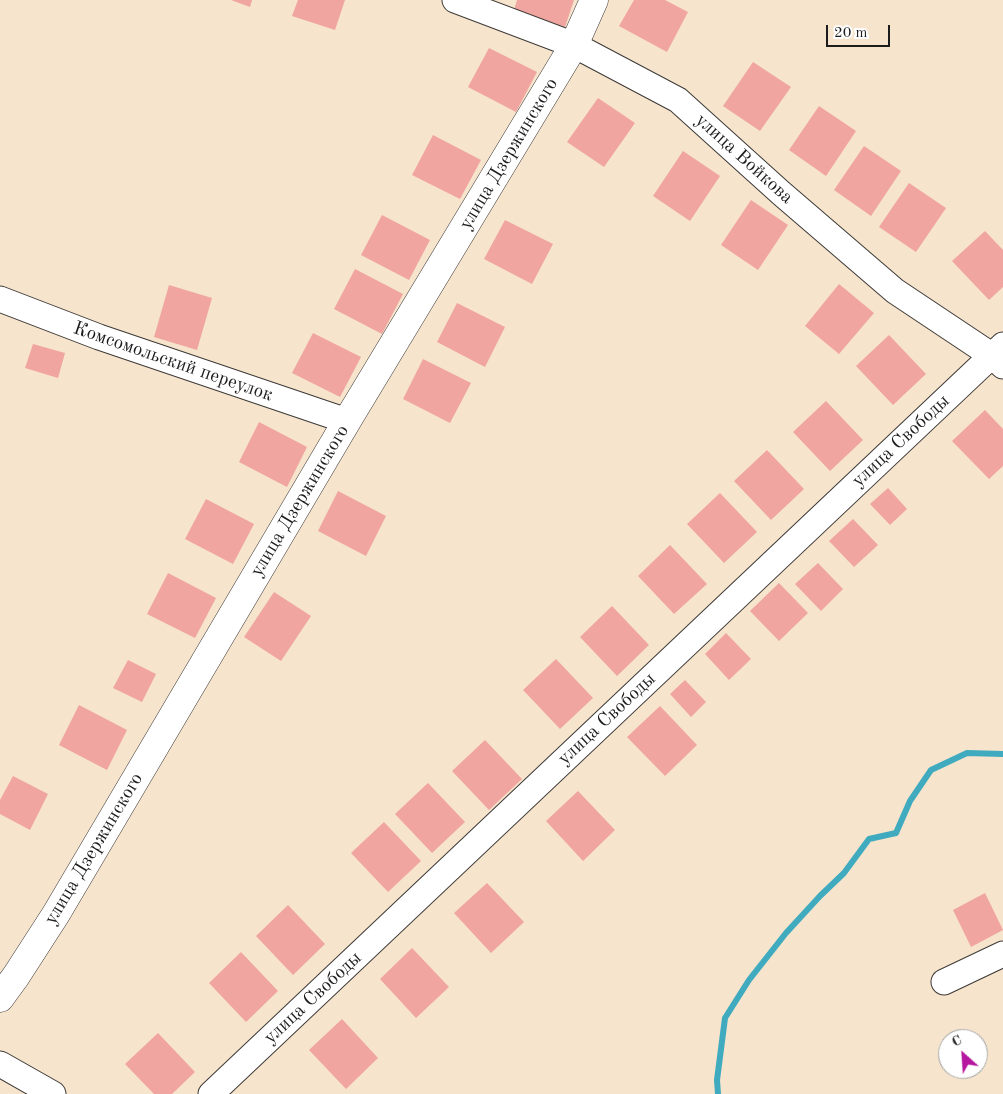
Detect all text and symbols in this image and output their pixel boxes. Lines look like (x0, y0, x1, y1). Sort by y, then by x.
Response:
scale bar (828, 15, 892, 47)
text: 20 m (834, 26, 868, 41)
street label: улица Дзержинского (455, 74, 563, 234)
street label: улица Войкова (690, 109, 798, 209)
street label: Комсомольский переулок (70, 317, 276, 407)
street label: улица Свободы (847, 390, 955, 492)
street label: улица Дзержинского (246, 421, 354, 581)
street label: улица Свободы (553, 668, 661, 770)
street label: улица Дзержинского (40, 769, 148, 929)
street label: улица Свободы (259, 947, 367, 1049)
north arrow (938, 1029, 988, 1079)
text: С (950, 1033, 964, 1050)

